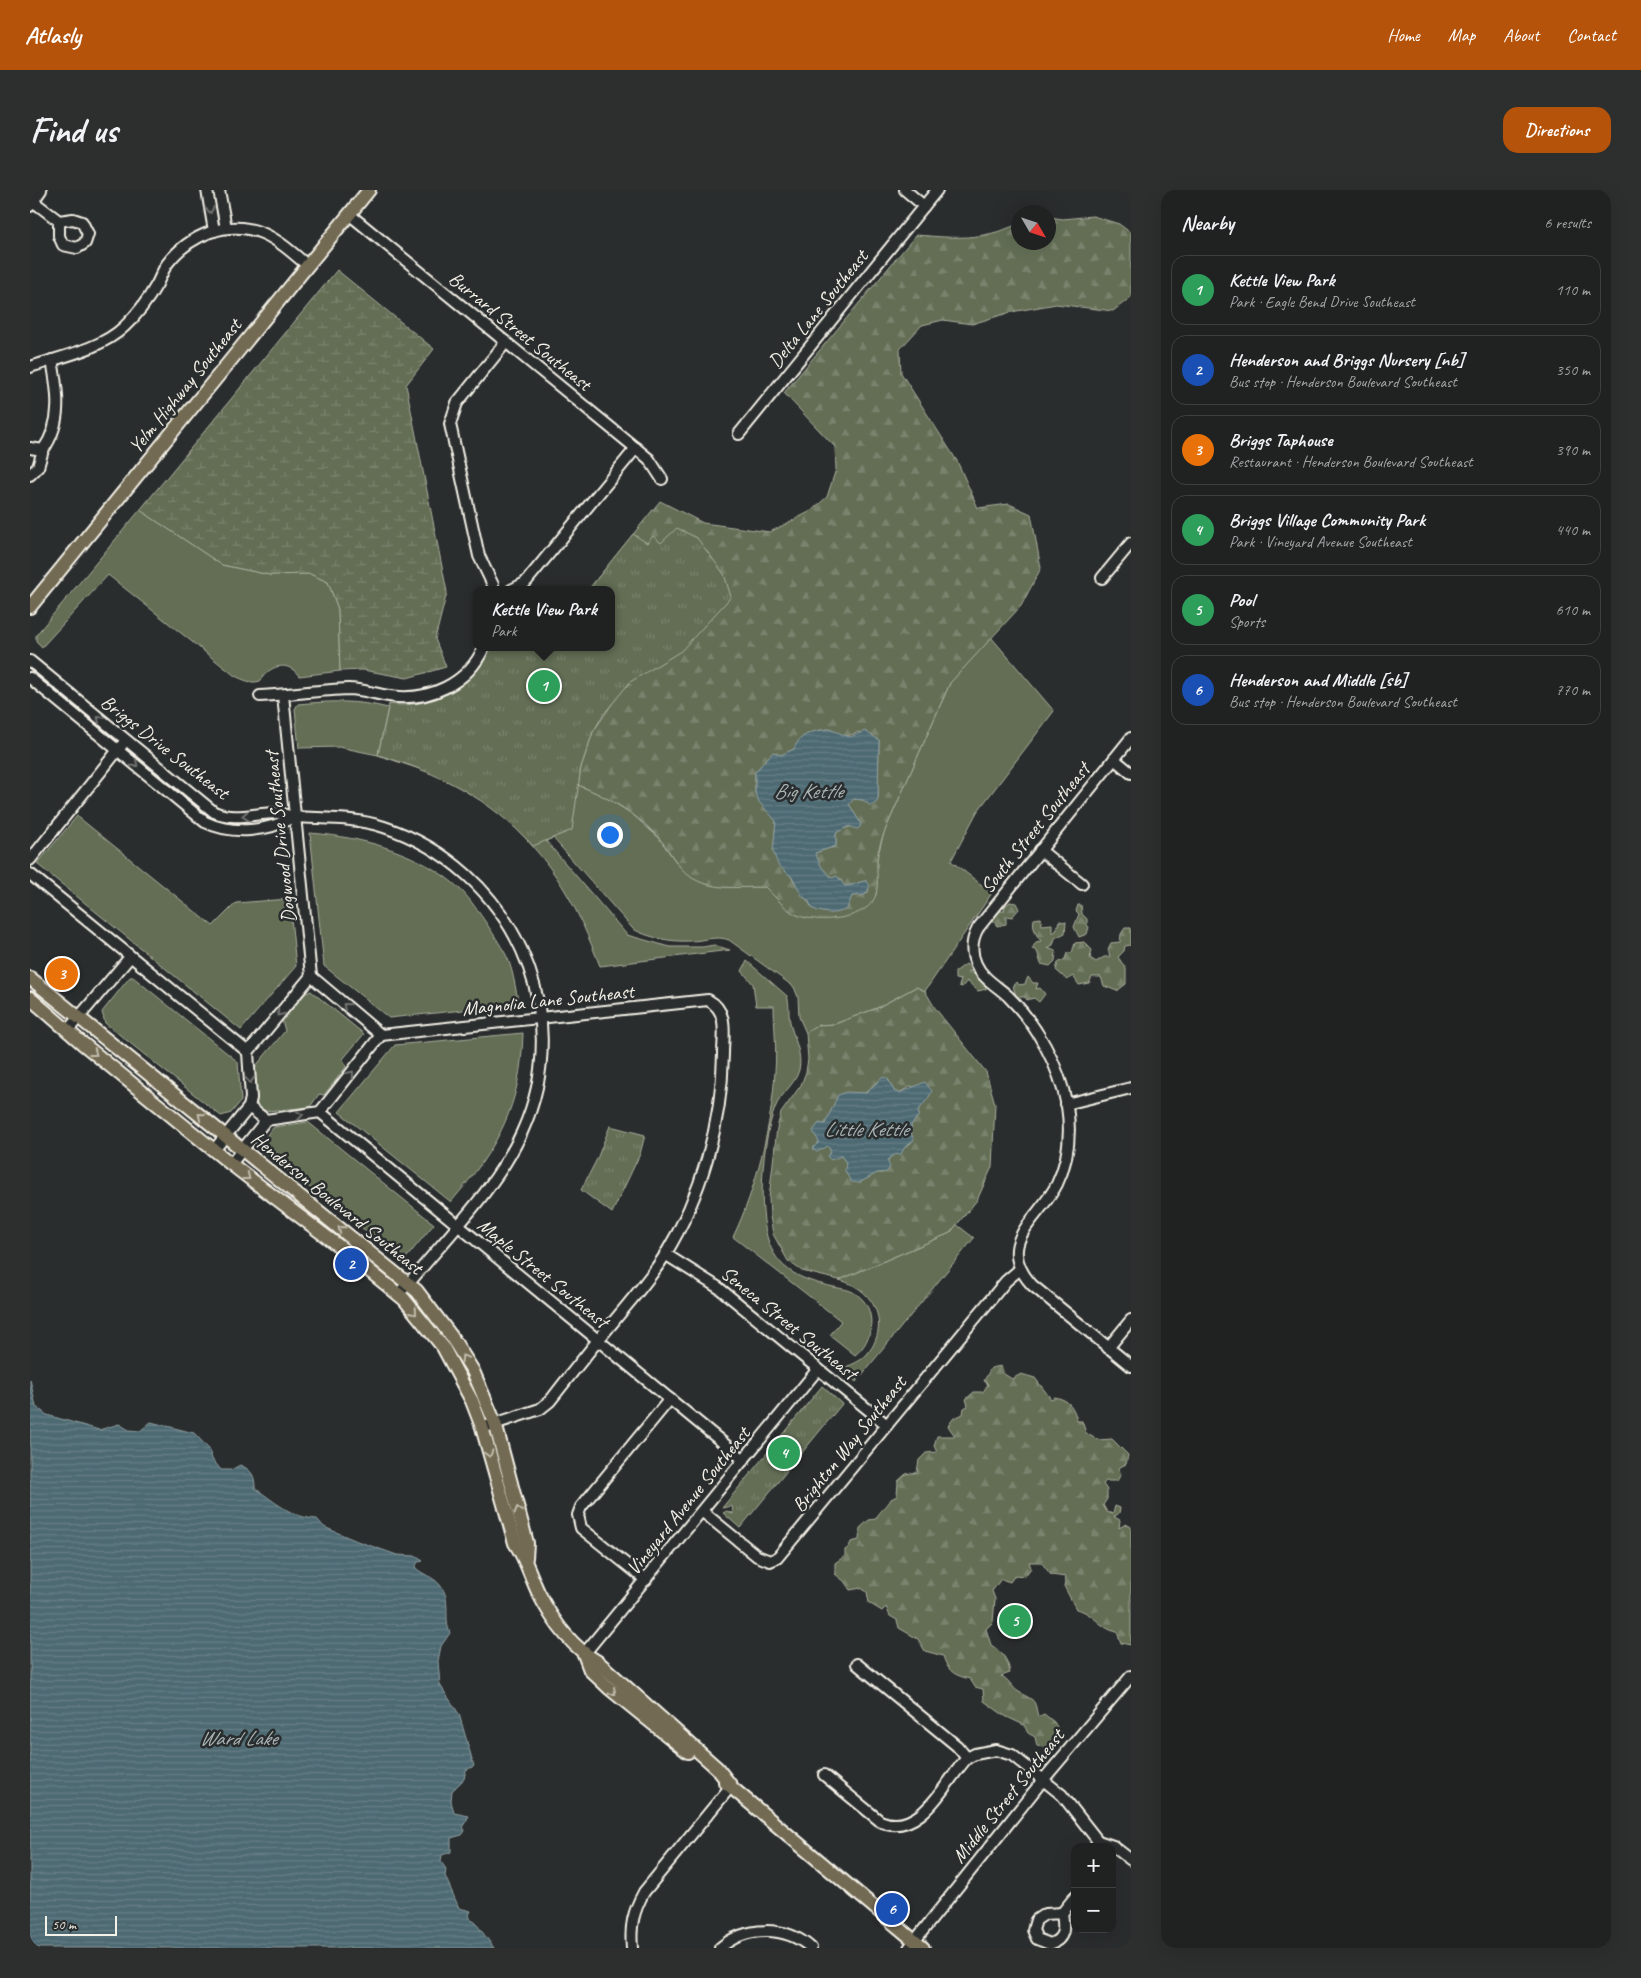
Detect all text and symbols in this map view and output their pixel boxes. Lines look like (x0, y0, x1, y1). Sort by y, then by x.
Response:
text: Atlasly (25, 20, 81, 50)
text: Home (1387, 24, 1420, 46)
text: Map (1448, 24, 1475, 46)
text: About (1503, 24, 1539, 46)
text: Contact (1567, 24, 1616, 46)
button: Directions (1503, 107, 1611, 153)
text: Find us (30, 108, 117, 153)
north arrow (1011, 205, 1056, 250)
one-way arrow (205, 206, 215, 215)
text: Nearby (1181, 210, 1234, 236)
text: 6 results (1544, 213, 1591, 233)
street label: Delta Lane Southeast (763, 243, 875, 373)
street label: Burrard Street Southeast (444, 266, 598, 398)
text: Kettle View Park (1229, 268, 1335, 292)
text: 1 (1194, 280, 1202, 300)
text: 110 m (1556, 280, 1590, 300)
text: Park · Eagle Bend Drive Southeast (1229, 292, 1415, 312)
street label: Yelm Highway Southeast (123, 312, 248, 458)
text: Henderson and Briggs Nursery [nb] (1229, 348, 1464, 372)
text: 2 (1194, 360, 1202, 380)
text: 350 m (1556, 360, 1590, 380)
text: Bus stop · Henderson Boulevard Southeast (1229, 372, 1457, 392)
text: Briggs Taphouse (1229, 428, 1333, 452)
text: 3 (1194, 440, 1202, 460)
text: 390 m (1556, 440, 1590, 460)
text: Restaurant · Henderson Boulevard Southeast (1229, 452, 1473, 472)
text: Briggs Village Community Park (1229, 508, 1425, 532)
text: 4 (1194, 520, 1202, 540)
text: 440 m (1556, 520, 1590, 540)
text: Park · Vineyard Avenue Southeast (1229, 532, 1412, 552)
popup (473, 586, 615, 651)
text: Pool (1229, 588, 1254, 612)
text: Kettle View Park (491, 597, 597, 621)
text: 5 (1195, 600, 1201, 620)
text: 610 m (1556, 600, 1590, 620)
text: Sports (1229, 612, 1265, 632)
text: Park (491, 621, 517, 641)
pin: 1 (528, 667, 560, 705)
text: Henderson and Middle [sb] (1229, 668, 1407, 692)
text: 6 (1194, 680, 1202, 700)
text: 770 m (1556, 680, 1590, 700)
street label: Briggs Drive Southeast (96, 689, 236, 806)
text: Bus stop · Henderson Boulevard Southeast (1229, 692, 1457, 712)
one-way arrow (97, 716, 106, 724)
street label: Dogwood Drive Southeast (258, 747, 301, 924)
street label: South Street Southeast (975, 755, 1097, 898)
one-way arrow (129, 759, 138, 767)
water label: Big Kettle (774, 778, 845, 804)
one-way arrow (241, 811, 249, 822)
your location (597, 822, 623, 848)
pin: 3 (46, 955, 78, 993)
street label: Magnolia Lane Southeast (461, 978, 637, 1021)
one-way arrow (342, 1003, 351, 1012)
one-way arrow (277, 1007, 285, 1016)
one-way arrow (88, 1047, 97, 1055)
one-way arrow (345, 1070, 354, 1079)
one-way arrow (244, 1076, 255, 1084)
one-way arrow (296, 1110, 304, 1120)
one-way arrow (198, 1114, 207, 1122)
water label: Little Kettle (824, 1116, 911, 1142)
street label: Henderson Boulevard Southeast (246, 1126, 430, 1281)
one-way arrow (241, 1171, 250, 1179)
street label: Maple Street Southeast (472, 1212, 616, 1336)
one-way arrow (338, 1226, 347, 1234)
pin: 2 (335, 1245, 367, 1283)
street label: Seneca Street Southeast (716, 1261, 865, 1388)
one-way arrow (408, 1306, 417, 1315)
one-way arrow (461, 1354, 471, 1363)
street label: Brighton Way Southeast (786, 1369, 913, 1517)
street label: Vineyard Avenue Southeast (621, 1420, 757, 1580)
pin: 4 (768, 1434, 800, 1472)
one-way arrow (484, 1449, 494, 1457)
one-way arrow (513, 1506, 524, 1515)
pin: 5 (999, 1602, 1031, 1640)
one-way arrow (607, 1686, 616, 1695)
street label: Middle Street Southeast (946, 1722, 1071, 1868)
water label: Ward Lake (199, 1725, 280, 1751)
map controls (1071, 1843, 1116, 1933)
button: + (1071, 1843, 1116, 1888)
button: − (1071, 1888, 1116, 1933)
pin: 6 (876, 1890, 908, 1928)
scale bar (45, 1913, 118, 1936)
text: 50 m (52, 1916, 76, 1933)

